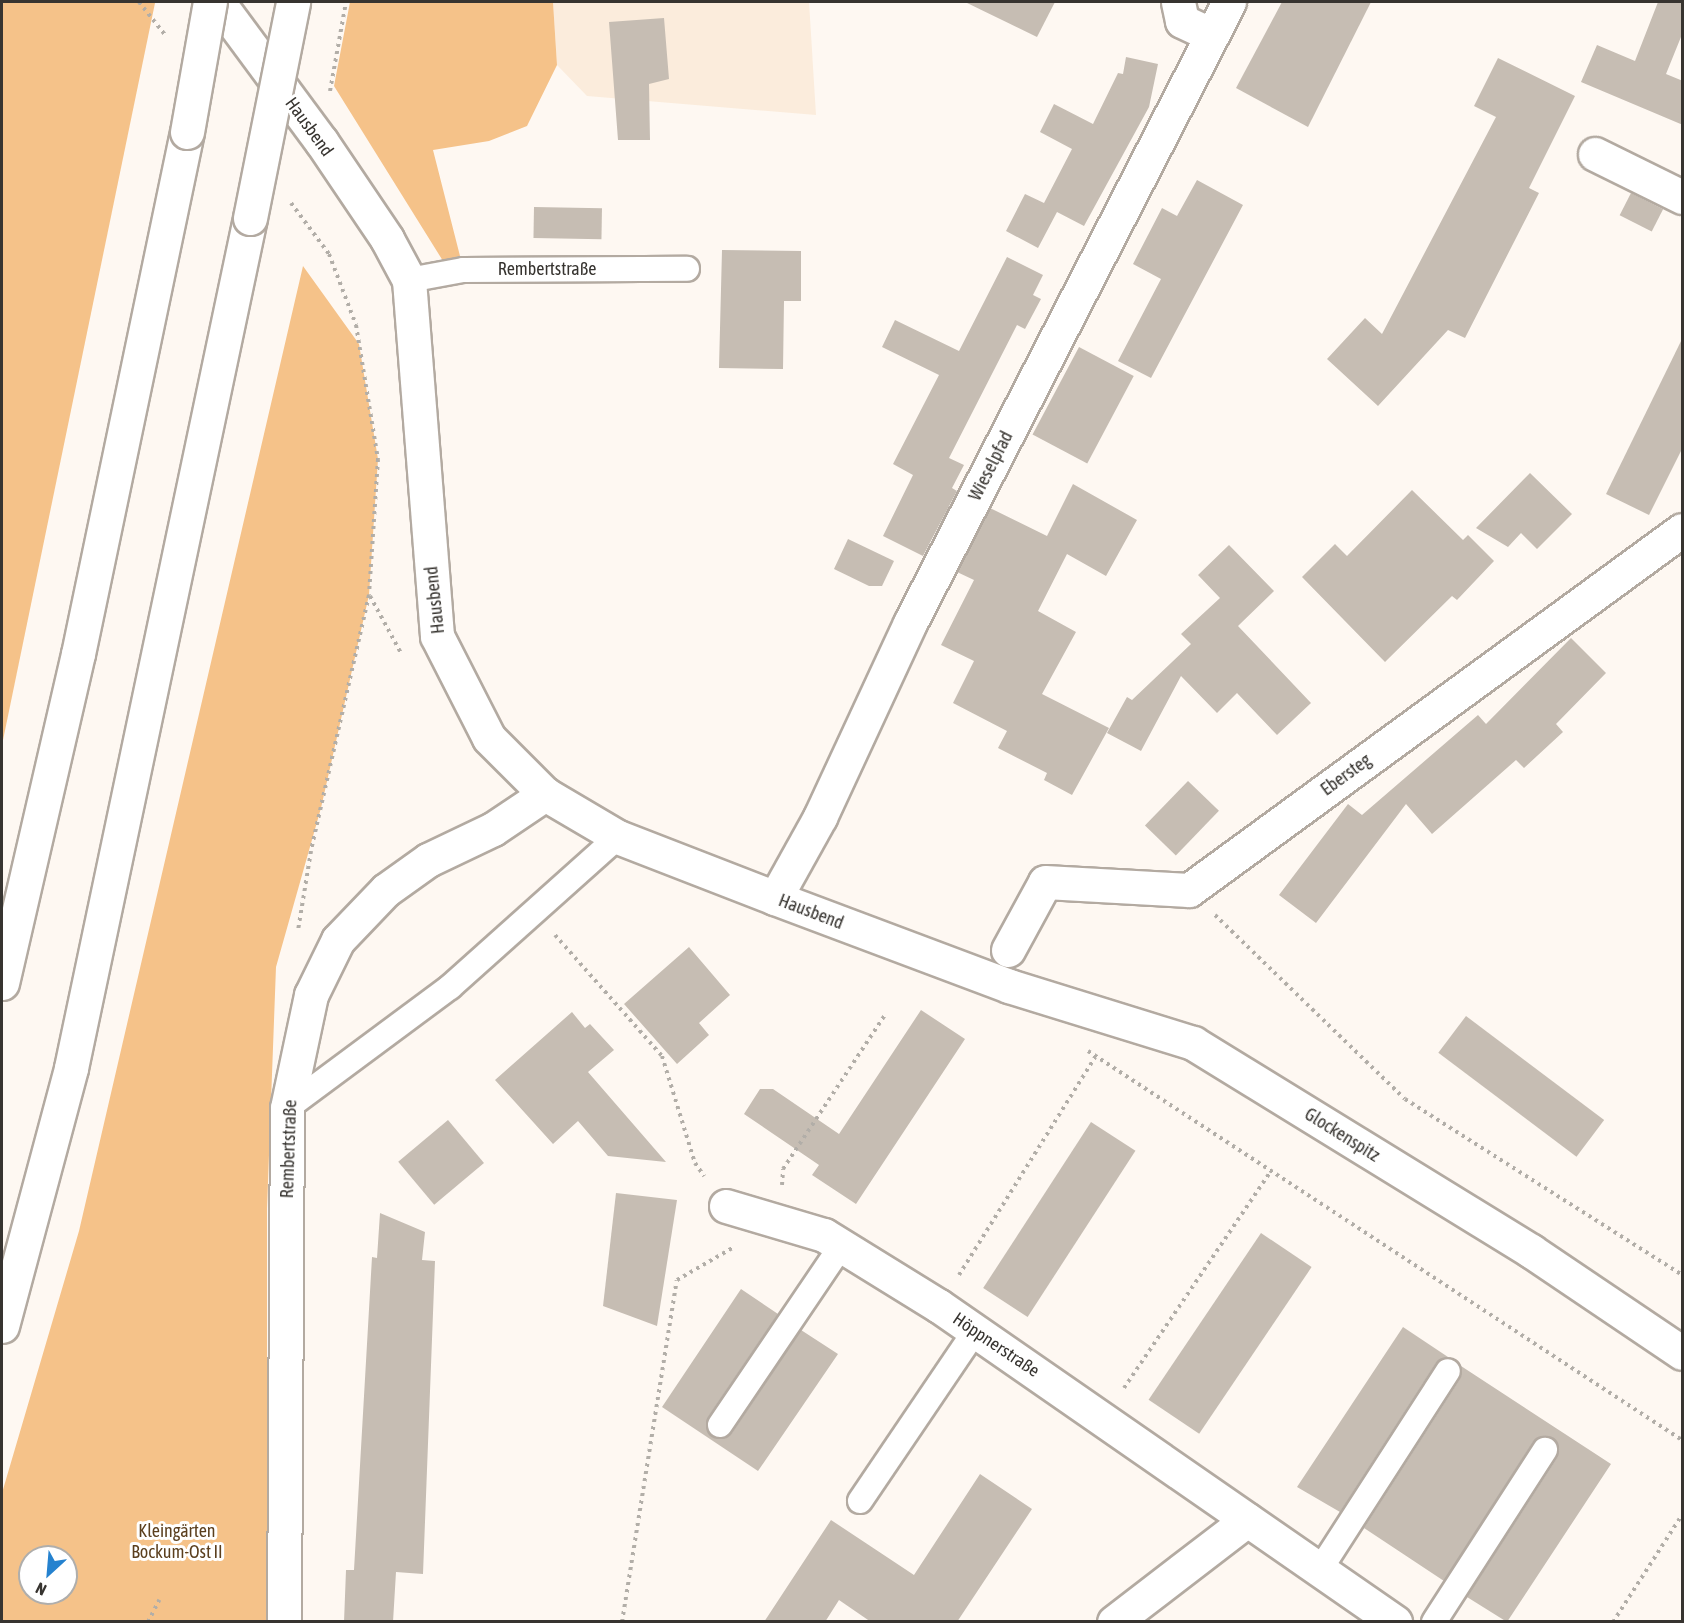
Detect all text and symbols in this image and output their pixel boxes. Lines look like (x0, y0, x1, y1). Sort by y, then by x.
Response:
street label: Hausbend (280, 93, 338, 161)
street label: Rembertstraße (498, 258, 596, 280)
street label: Wieselpfad (964, 428, 1018, 504)
street label: Hausbend (421, 565, 449, 635)
street label: Ebersteg (1317, 750, 1375, 800)
street label: Hausbend (775, 890, 847, 934)
street label: Rembertstraße (276, 1099, 302, 1199)
street label: Glockenspitz (1300, 1103, 1384, 1167)
street label: Höppnerstraße (949, 1308, 1043, 1382)
park label: Kleingärten Bockum-Ost II (131, 1521, 223, 1564)
north arrow (18, 1545, 78, 1605)
text: N (33, 1579, 49, 1600)

